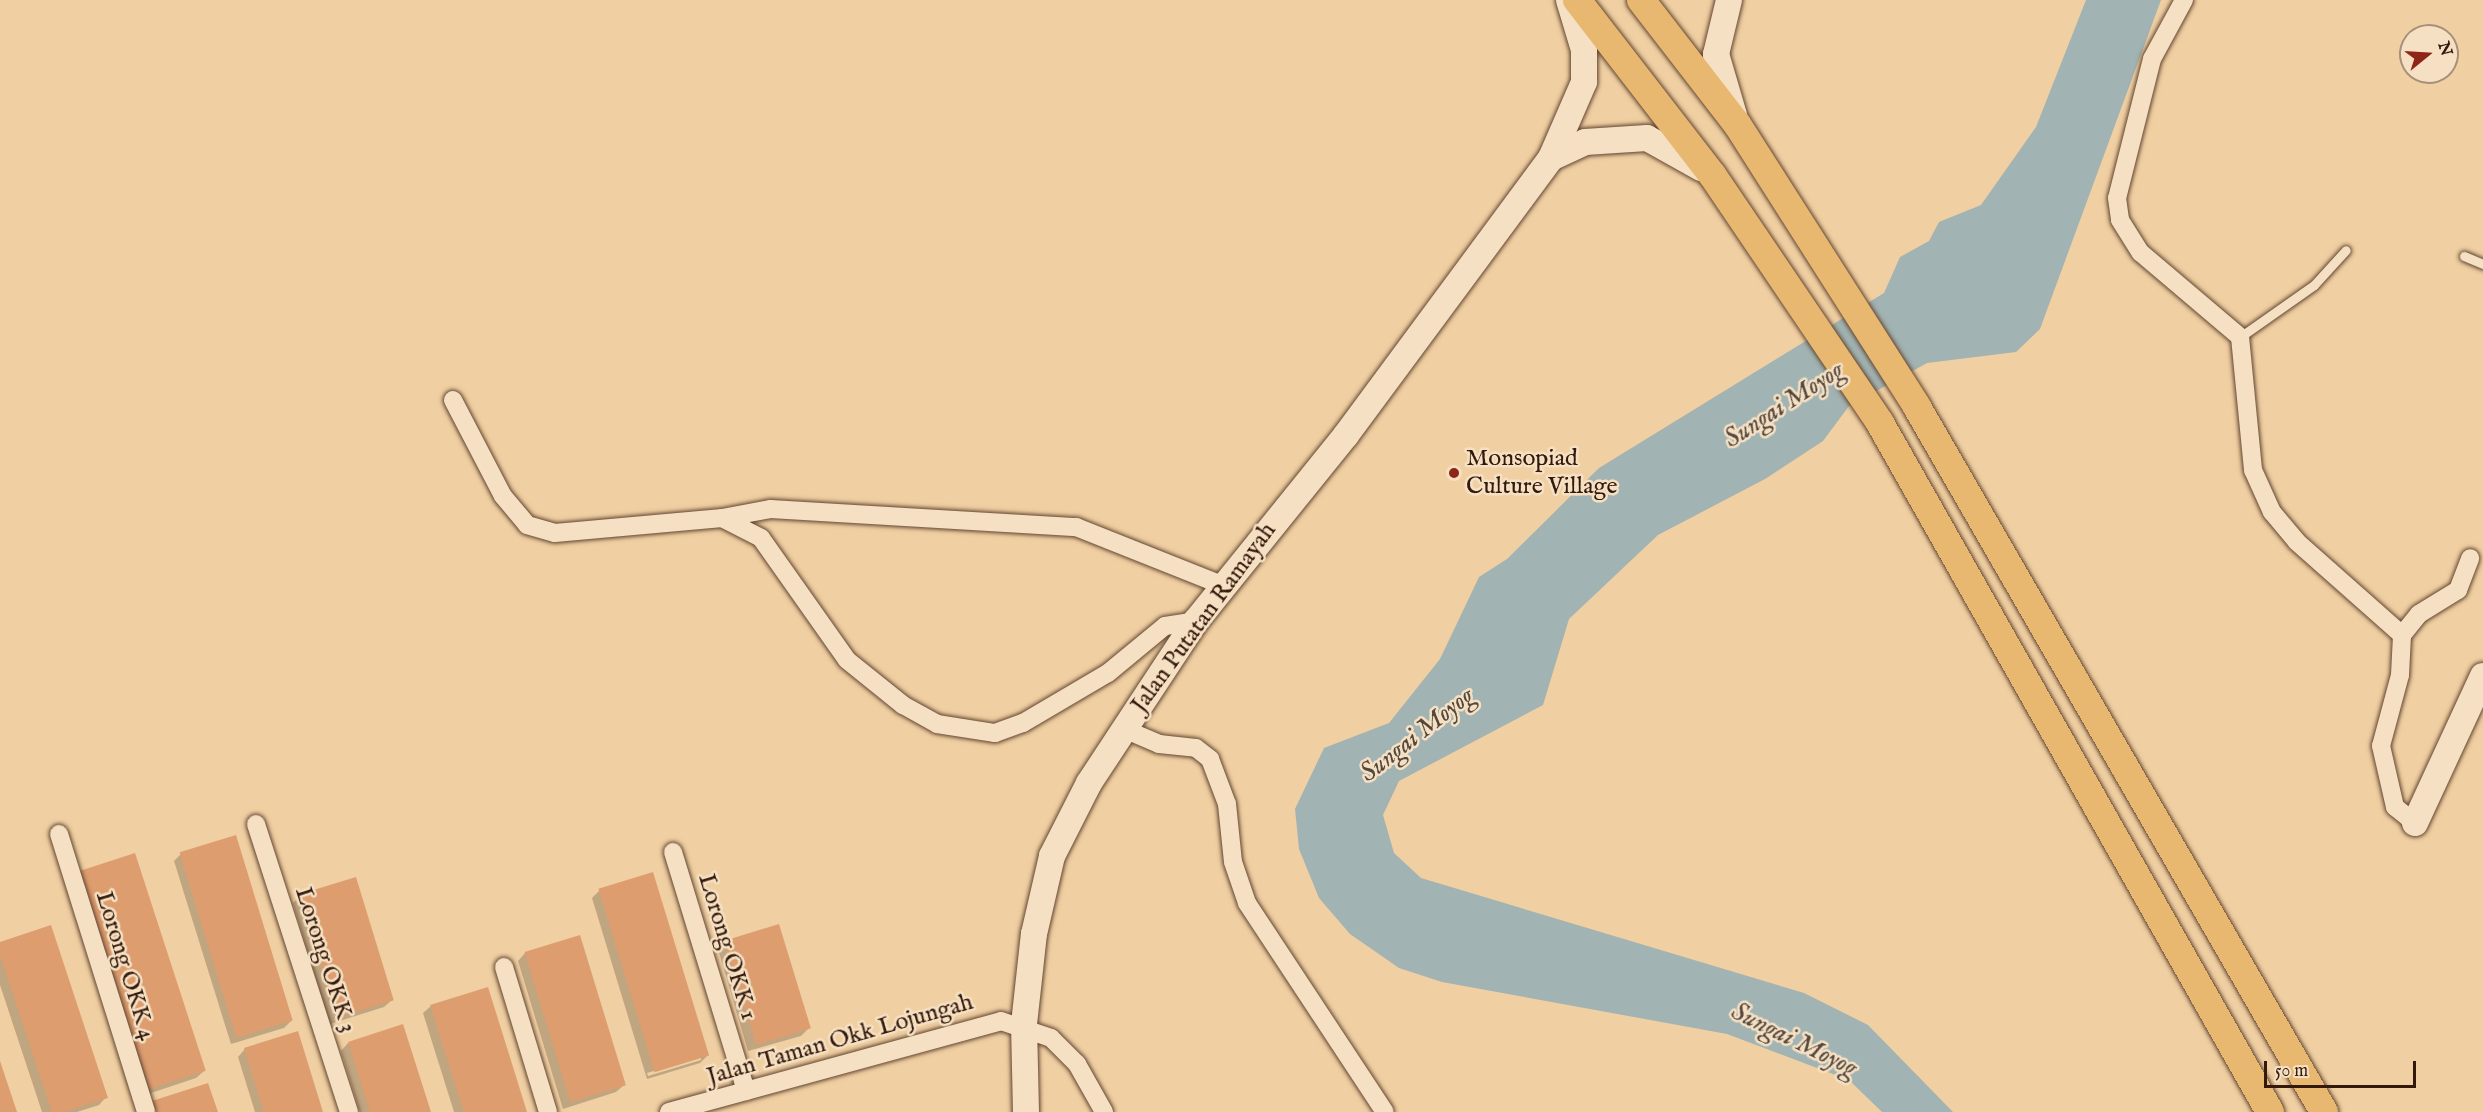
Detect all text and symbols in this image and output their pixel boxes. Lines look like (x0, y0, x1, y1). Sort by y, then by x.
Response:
north arrow (2399, 24, 2459, 84)
text: N (2433, 39, 2456, 59)
water label: Sungai Moyog (1718, 355, 1850, 455)
place label: Monsopiad Culture Village (1466, 445, 1618, 501)
marker: Monsopiad Culture Village (1447, 466, 1461, 480)
street label: Jalan Putatan Ramayah (1125, 517, 1283, 719)
water label: Sungai Moyog (1354, 681, 1480, 789)
street label: Lorong OKK 1 (691, 870, 763, 1024)
street label: Lorong OKK 3 (288, 884, 362, 1036)
street label: Lorong OKK 4 (89, 888, 161, 1044)
street label: Jalan Taman Okk Lojungah (704, 988, 976, 1092)
water label: Sungai Moyog (1726, 996, 1862, 1084)
scale bar (2267, 1049, 2418, 1087)
text: 50 m (2275, 1060, 2308, 1083)

